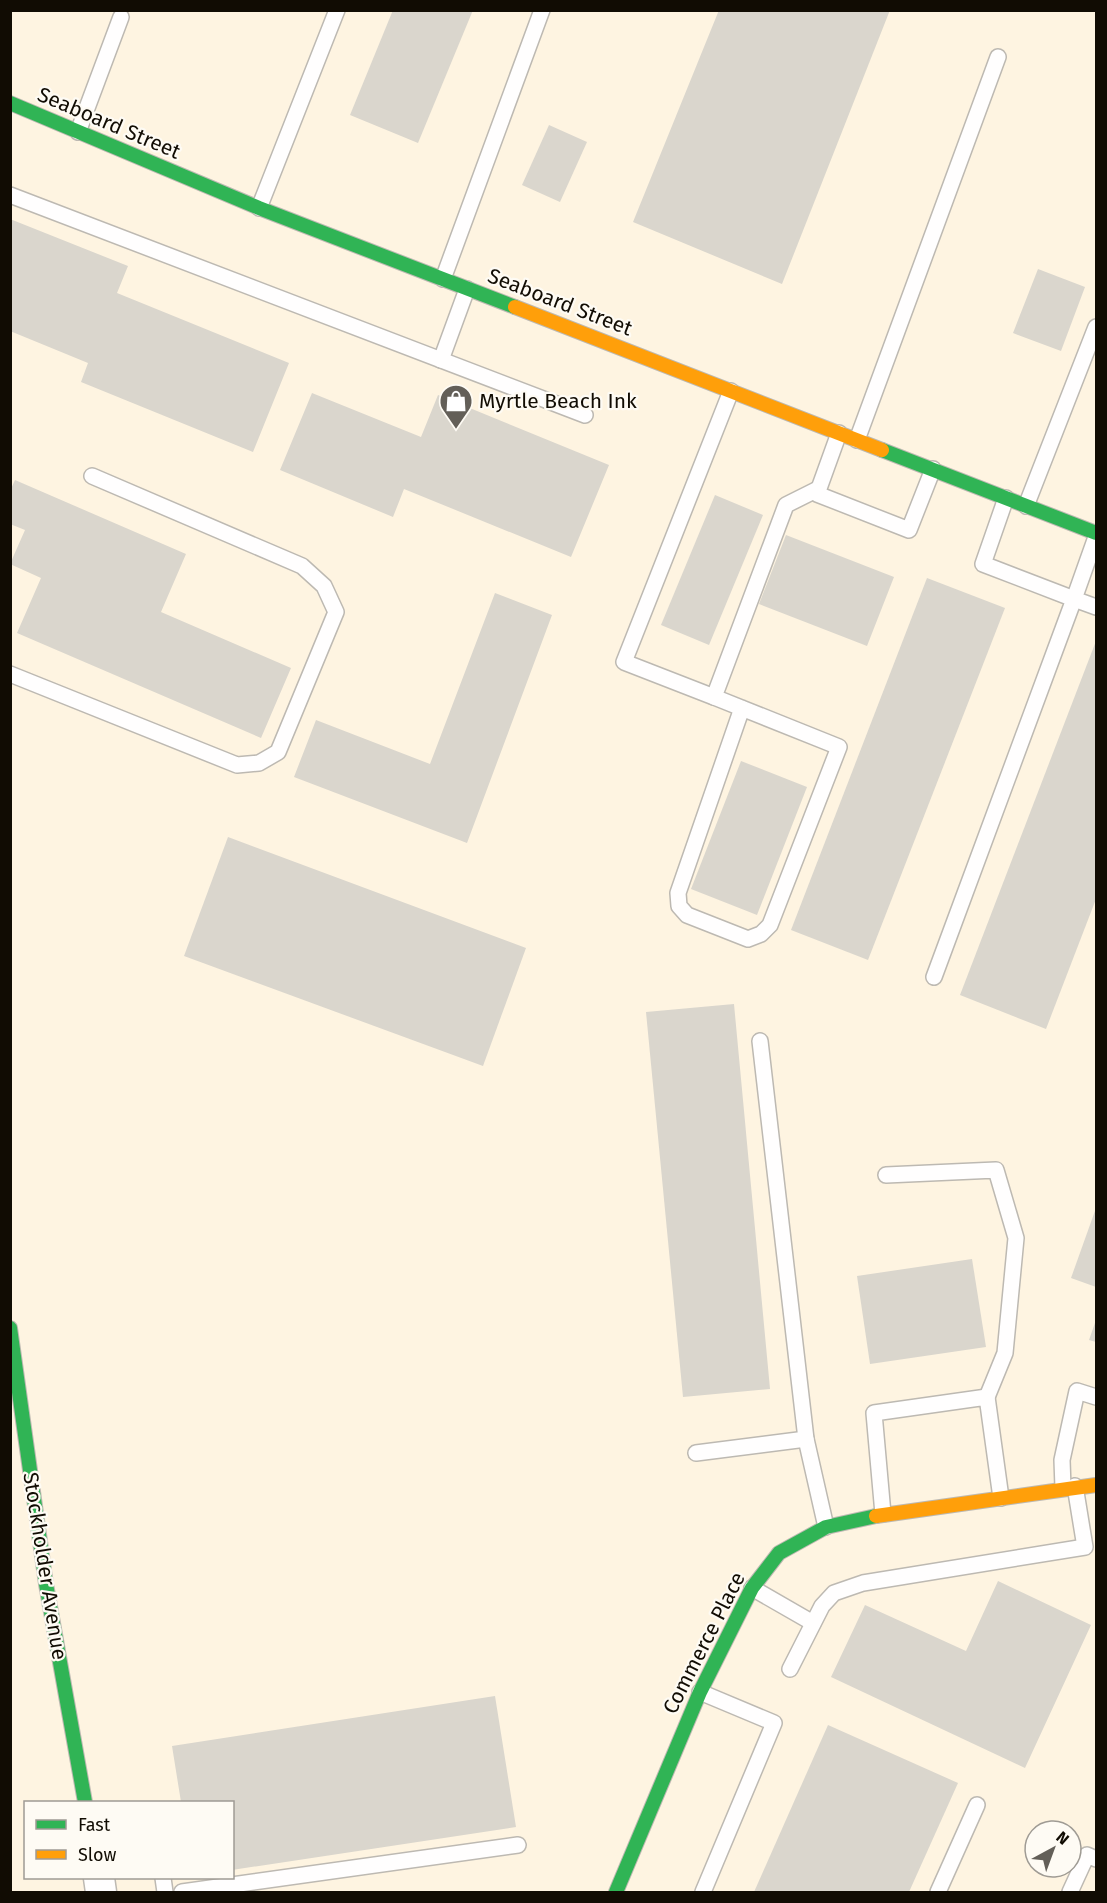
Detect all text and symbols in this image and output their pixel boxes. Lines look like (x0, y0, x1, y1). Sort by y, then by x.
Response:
street label: Seaboard Street (34, 81, 185, 165)
street label: Seaboard Street (484, 263, 636, 342)
shop icon: Myrtle Beach Ink (438, 383, 474, 430)
place label: Myrtle Beach Ink (479, 388, 637, 414)
street label: Stockholder Avenue (17, 1470, 73, 1662)
street label: Commerce Place (657, 1568, 751, 1718)
legend (24, 1801, 234, 1879)
text: Fast (78, 1814, 111, 1836)
north arrow (1023, 1819, 1083, 1879)
text: N (1052, 1827, 1073, 1849)
text: Slow (78, 1844, 117, 1866)

